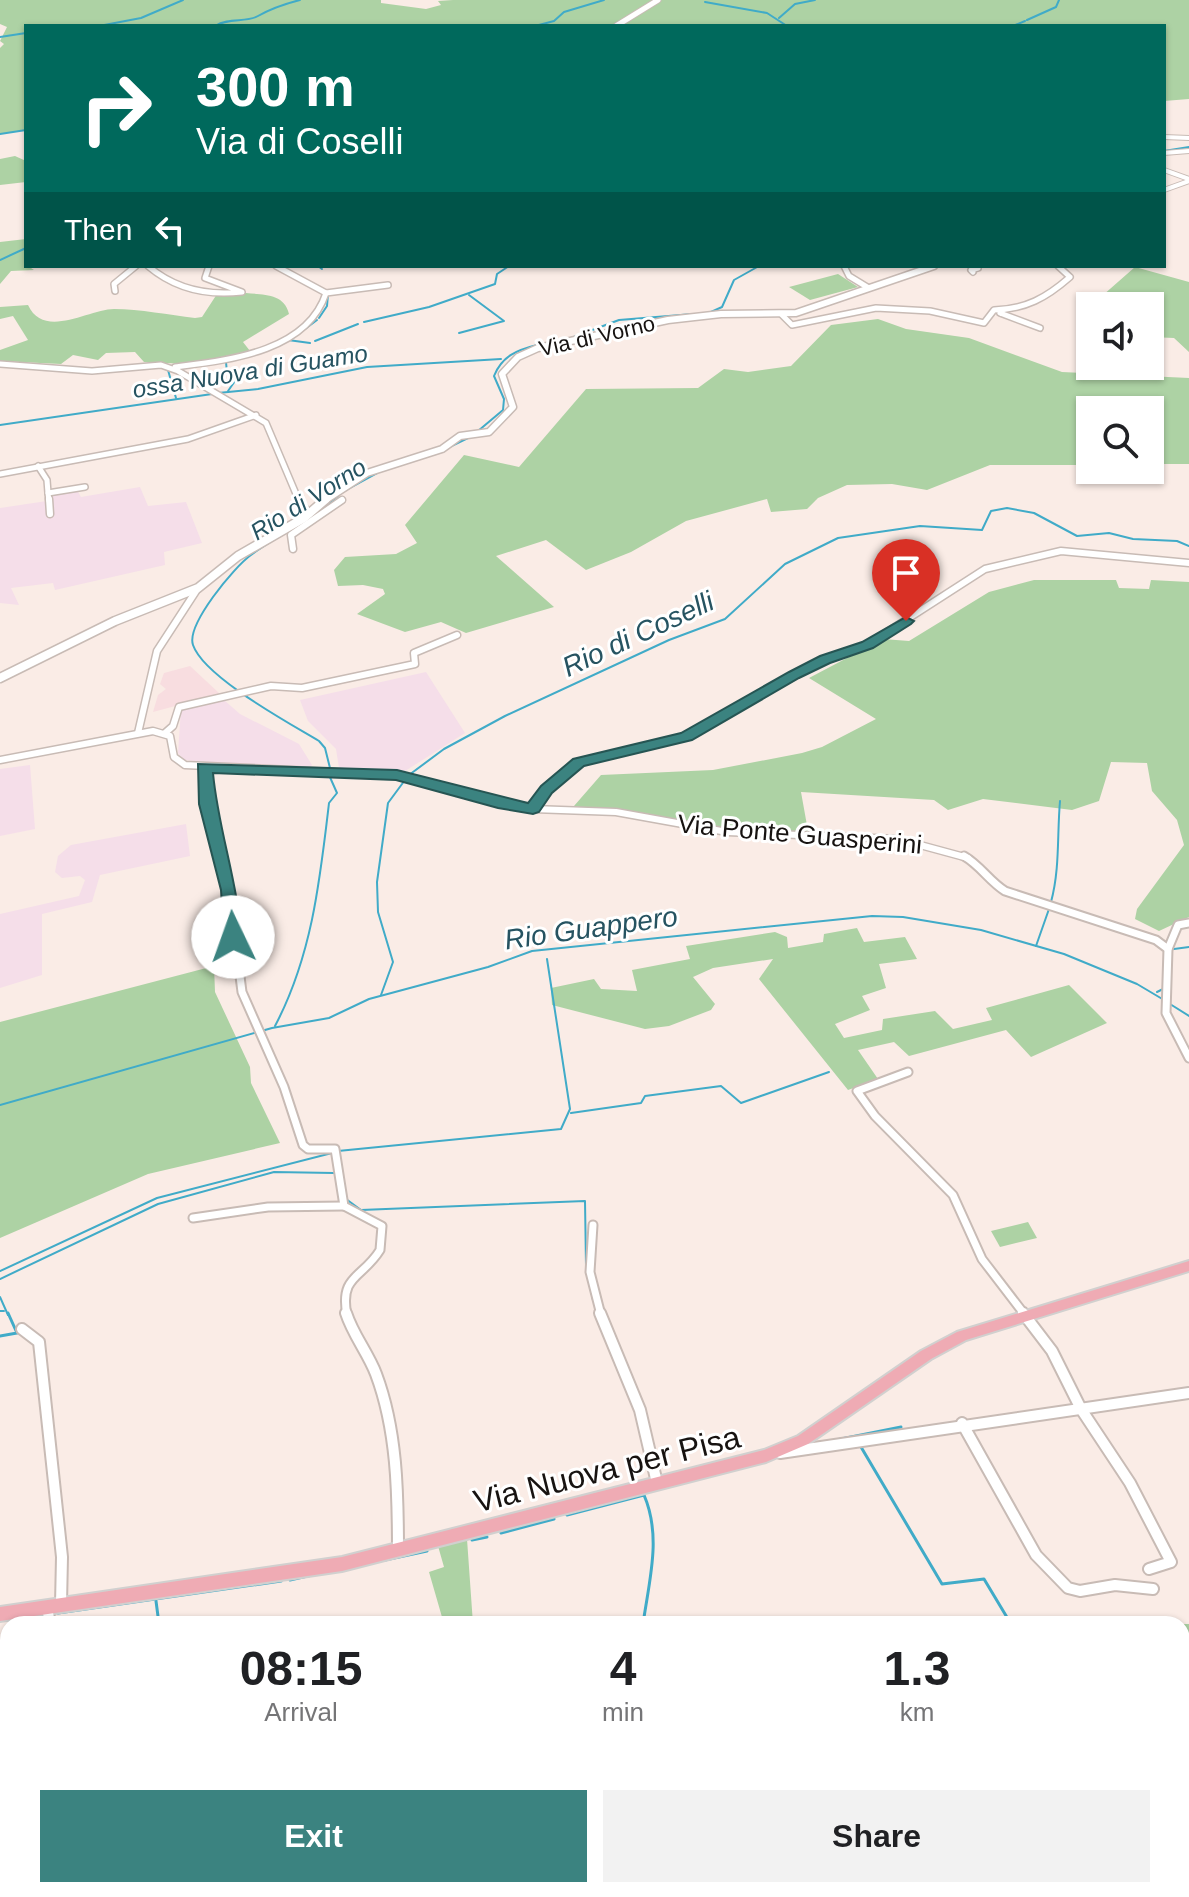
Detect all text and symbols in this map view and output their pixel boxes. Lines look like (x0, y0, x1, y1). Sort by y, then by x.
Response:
text: 300 m (196, 55, 355, 118)
icon: right (64, 56, 168, 160)
text: Via di Coselli (196, 121, 403, 162)
icon: left (148, 208, 192, 252)
text: Then (64, 213, 132, 246)
map controls (1076, 292, 1164, 484)
button: sound (1076, 292, 1164, 380)
street label: Via di Vorno (537, 311, 657, 361)
water label: ossa Nuova di Guamo (131, 339, 369, 403)
button: search (1076, 396, 1164, 484)
water label: Rio di Vorno (245, 453, 371, 545)
pin (872, 539, 940, 621)
icon: arrive (884, 551, 928, 595)
water label: Rio di Coselli (557, 585, 719, 683)
street label: Via Ponte Guasperini (677, 808, 923, 860)
position arrow (191, 895, 275, 979)
water label: Rio Guappero (503, 901, 679, 955)
street label: Via Nuova per Pisa (470, 1418, 744, 1520)
text: 08:15 (240, 1642, 362, 1695)
text: 4 (610, 1642, 636, 1695)
text: 1.3 (884, 1642, 950, 1695)
text: Arrival (264, 1697, 338, 1727)
text: min (602, 1697, 644, 1727)
text: km (900, 1697, 934, 1727)
button: Exit (40, 1790, 587, 1882)
button: Share (603, 1790, 1150, 1882)

